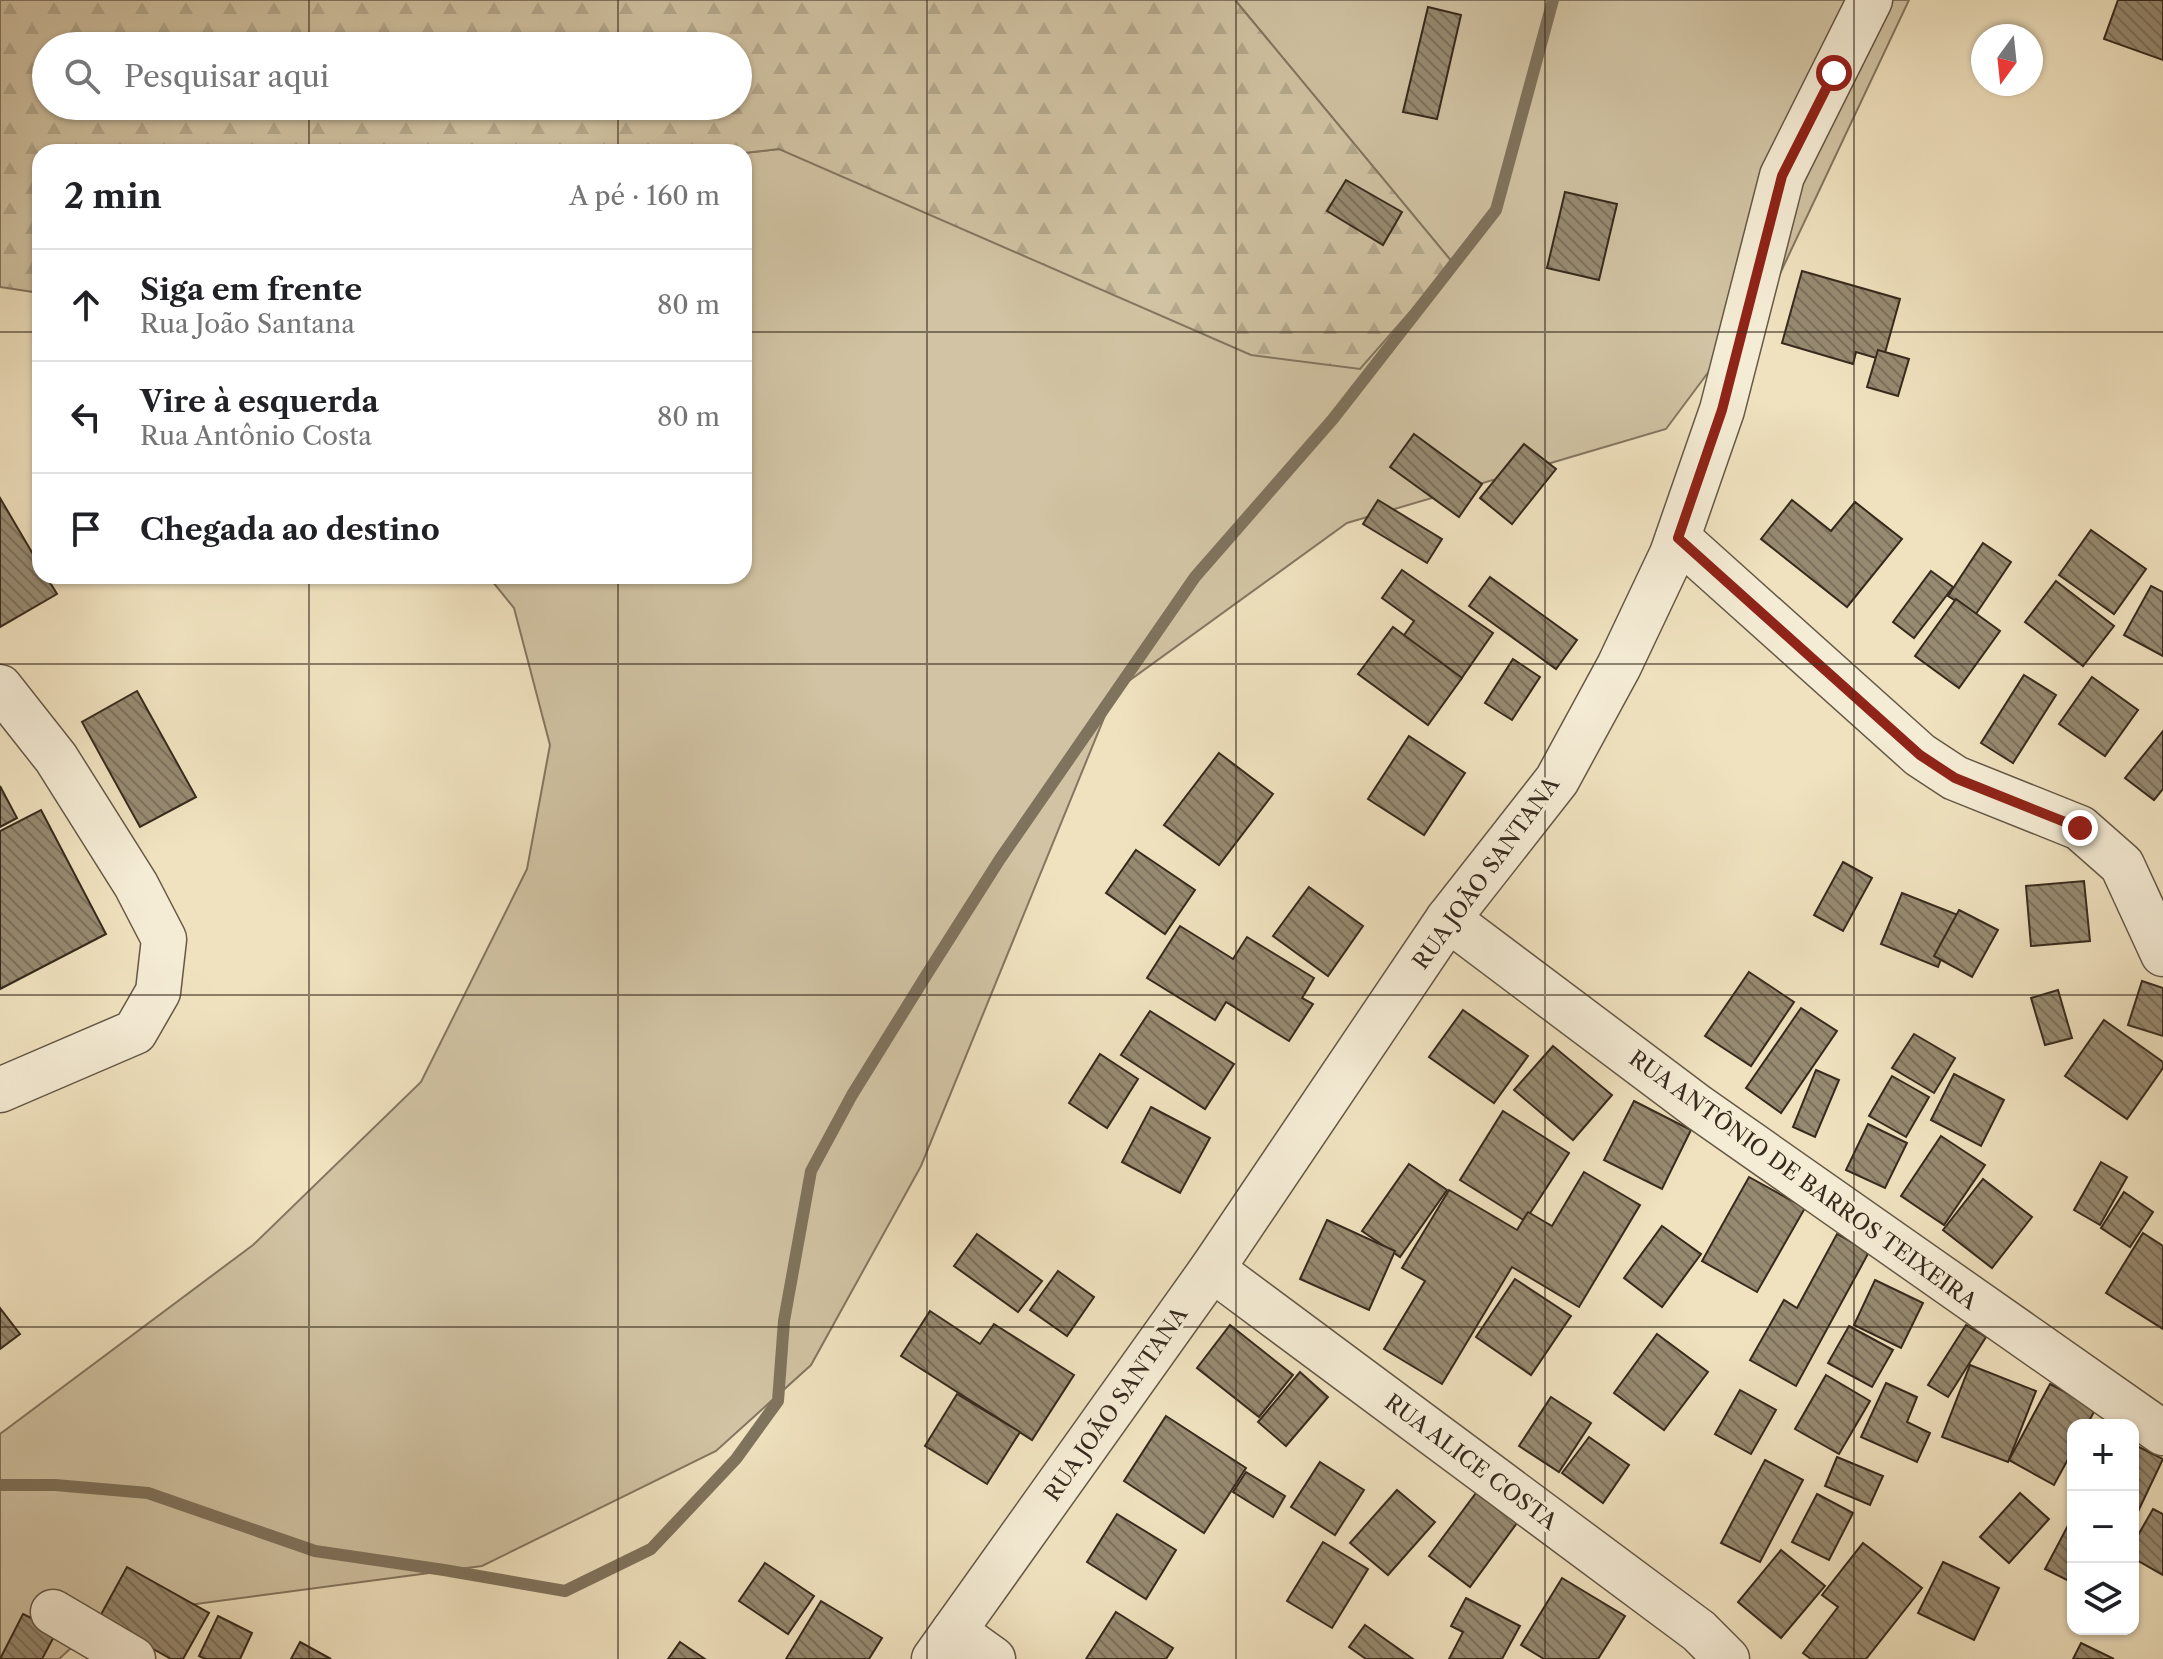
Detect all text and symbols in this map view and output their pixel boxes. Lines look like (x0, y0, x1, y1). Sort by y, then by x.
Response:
north arrow (1971, 24, 2043, 96)
search box (32, 32, 752, 120)
icon: search (60, 54, 104, 98)
route start (1816, 55, 1852, 91)
text: Pesquisar aqui (124, 58, 329, 95)
text: 2 min (64, 175, 162, 217)
text: A pé · 160 m (569, 180, 720, 212)
text: Siga em frente (140, 271, 362, 308)
icon: ahead (64, 283, 108, 327)
text: 80 m (657, 289, 720, 321)
text: Rua João Santana (140, 308, 355, 340)
text: Vire à esquerda (140, 383, 379, 420)
icon: left (64, 395, 108, 439)
text: 80 m (657, 401, 720, 433)
text: Rua Antônio Costa (140, 420, 372, 452)
icon: arrive (64, 507, 108, 551)
text: Chegada ao destino (140, 511, 440, 548)
street label: RUA JOÃO SANTANA (1407, 771, 1565, 974)
route end (2062, 810, 2098, 846)
street label: RUA ANTÔNIO DE BARROS TEIXEIRA (1624, 1044, 1983, 1316)
street label: RUA JOÃO SANTANA (1039, 1301, 1194, 1506)
street label: RUA ALICE COSTA (1379, 1388, 1563, 1536)
map controls (2067, 1419, 2139, 1635)
button: + (2067, 1419, 2139, 1491)
button: − (2067, 1491, 2139, 1563)
button: layers (2067, 1563, 2139, 1635)

